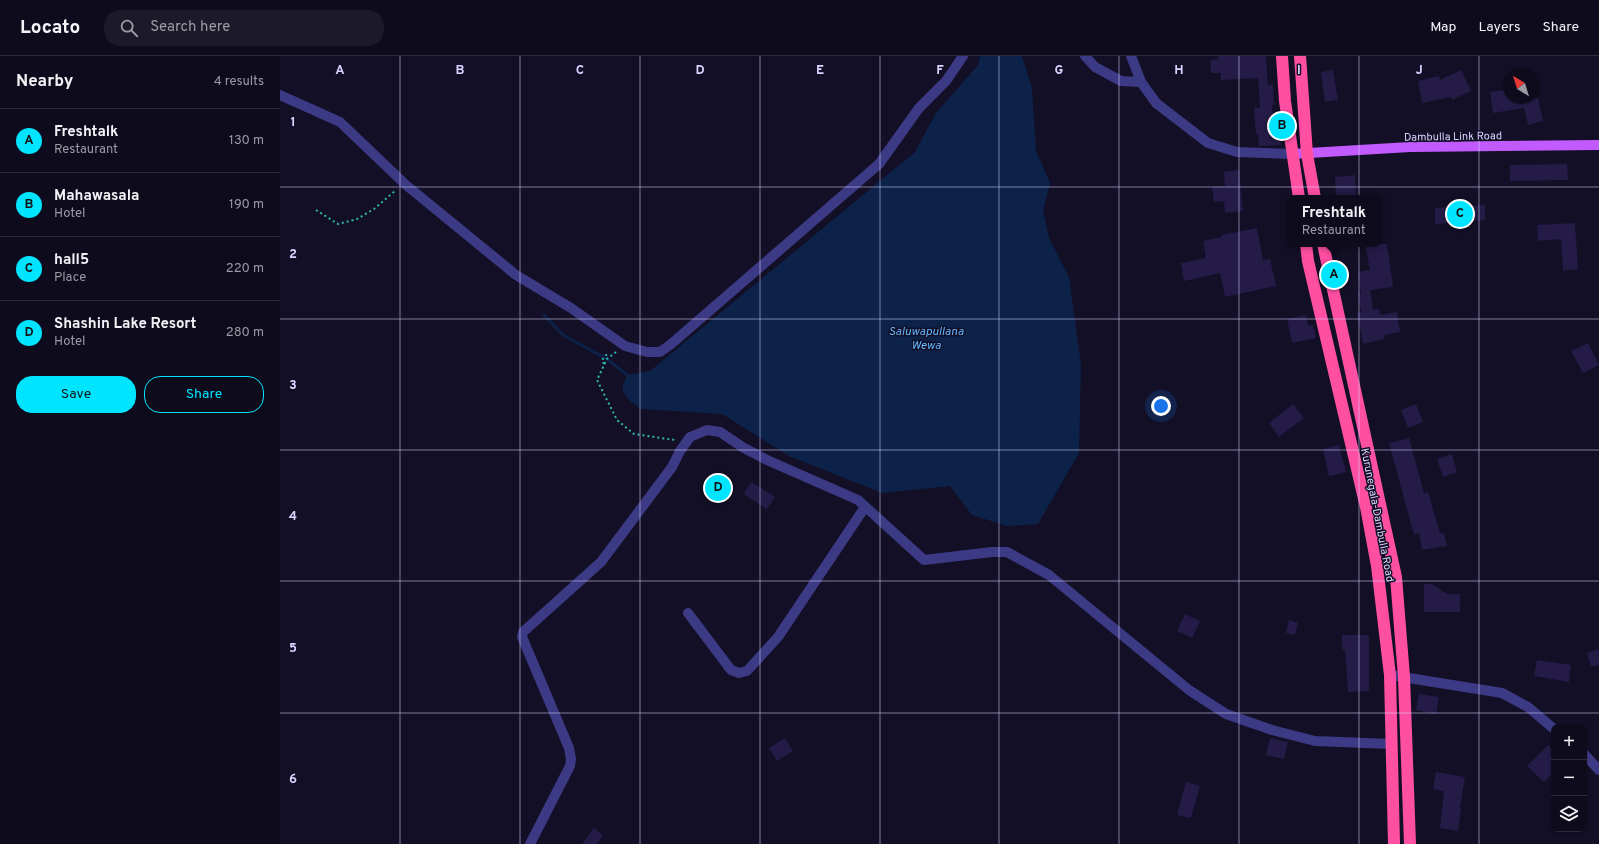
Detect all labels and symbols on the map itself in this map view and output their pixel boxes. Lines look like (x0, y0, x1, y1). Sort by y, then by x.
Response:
text: A (335, 63, 345, 79)
text: B (456, 63, 465, 79)
text: C (576, 63, 584, 79)
text: D (695, 63, 705, 79)
text: E (816, 63, 824, 79)
text: F (936, 63, 944, 79)
text: G (1055, 63, 1064, 79)
text: H (1174, 63, 1184, 79)
text: I (1297, 63, 1301, 79)
text: J (1415, 63, 1423, 79)
north arrow (1503, 68, 1539, 104)
pin: B (1269, 111, 1295, 141)
text: 1 (290, 115, 296, 131)
street label: Dambulla Link Road (1404, 129, 1502, 145)
pin: C (1447, 199, 1473, 229)
text: 2 (289, 247, 297, 263)
pin: A (1321, 260, 1347, 290)
water label: Saluwapullana Wewa (888, 324, 964, 354)
text: 3 (289, 378, 297, 394)
your location (1151, 396, 1171, 416)
street label: Kurunegala-Dambulla Road (1357, 447, 1397, 583)
pin: D (705, 473, 731, 503)
text: 4 (289, 509, 297, 525)
text: 5 (289, 641, 297, 657)
text: 6 (289, 772, 297, 788)

